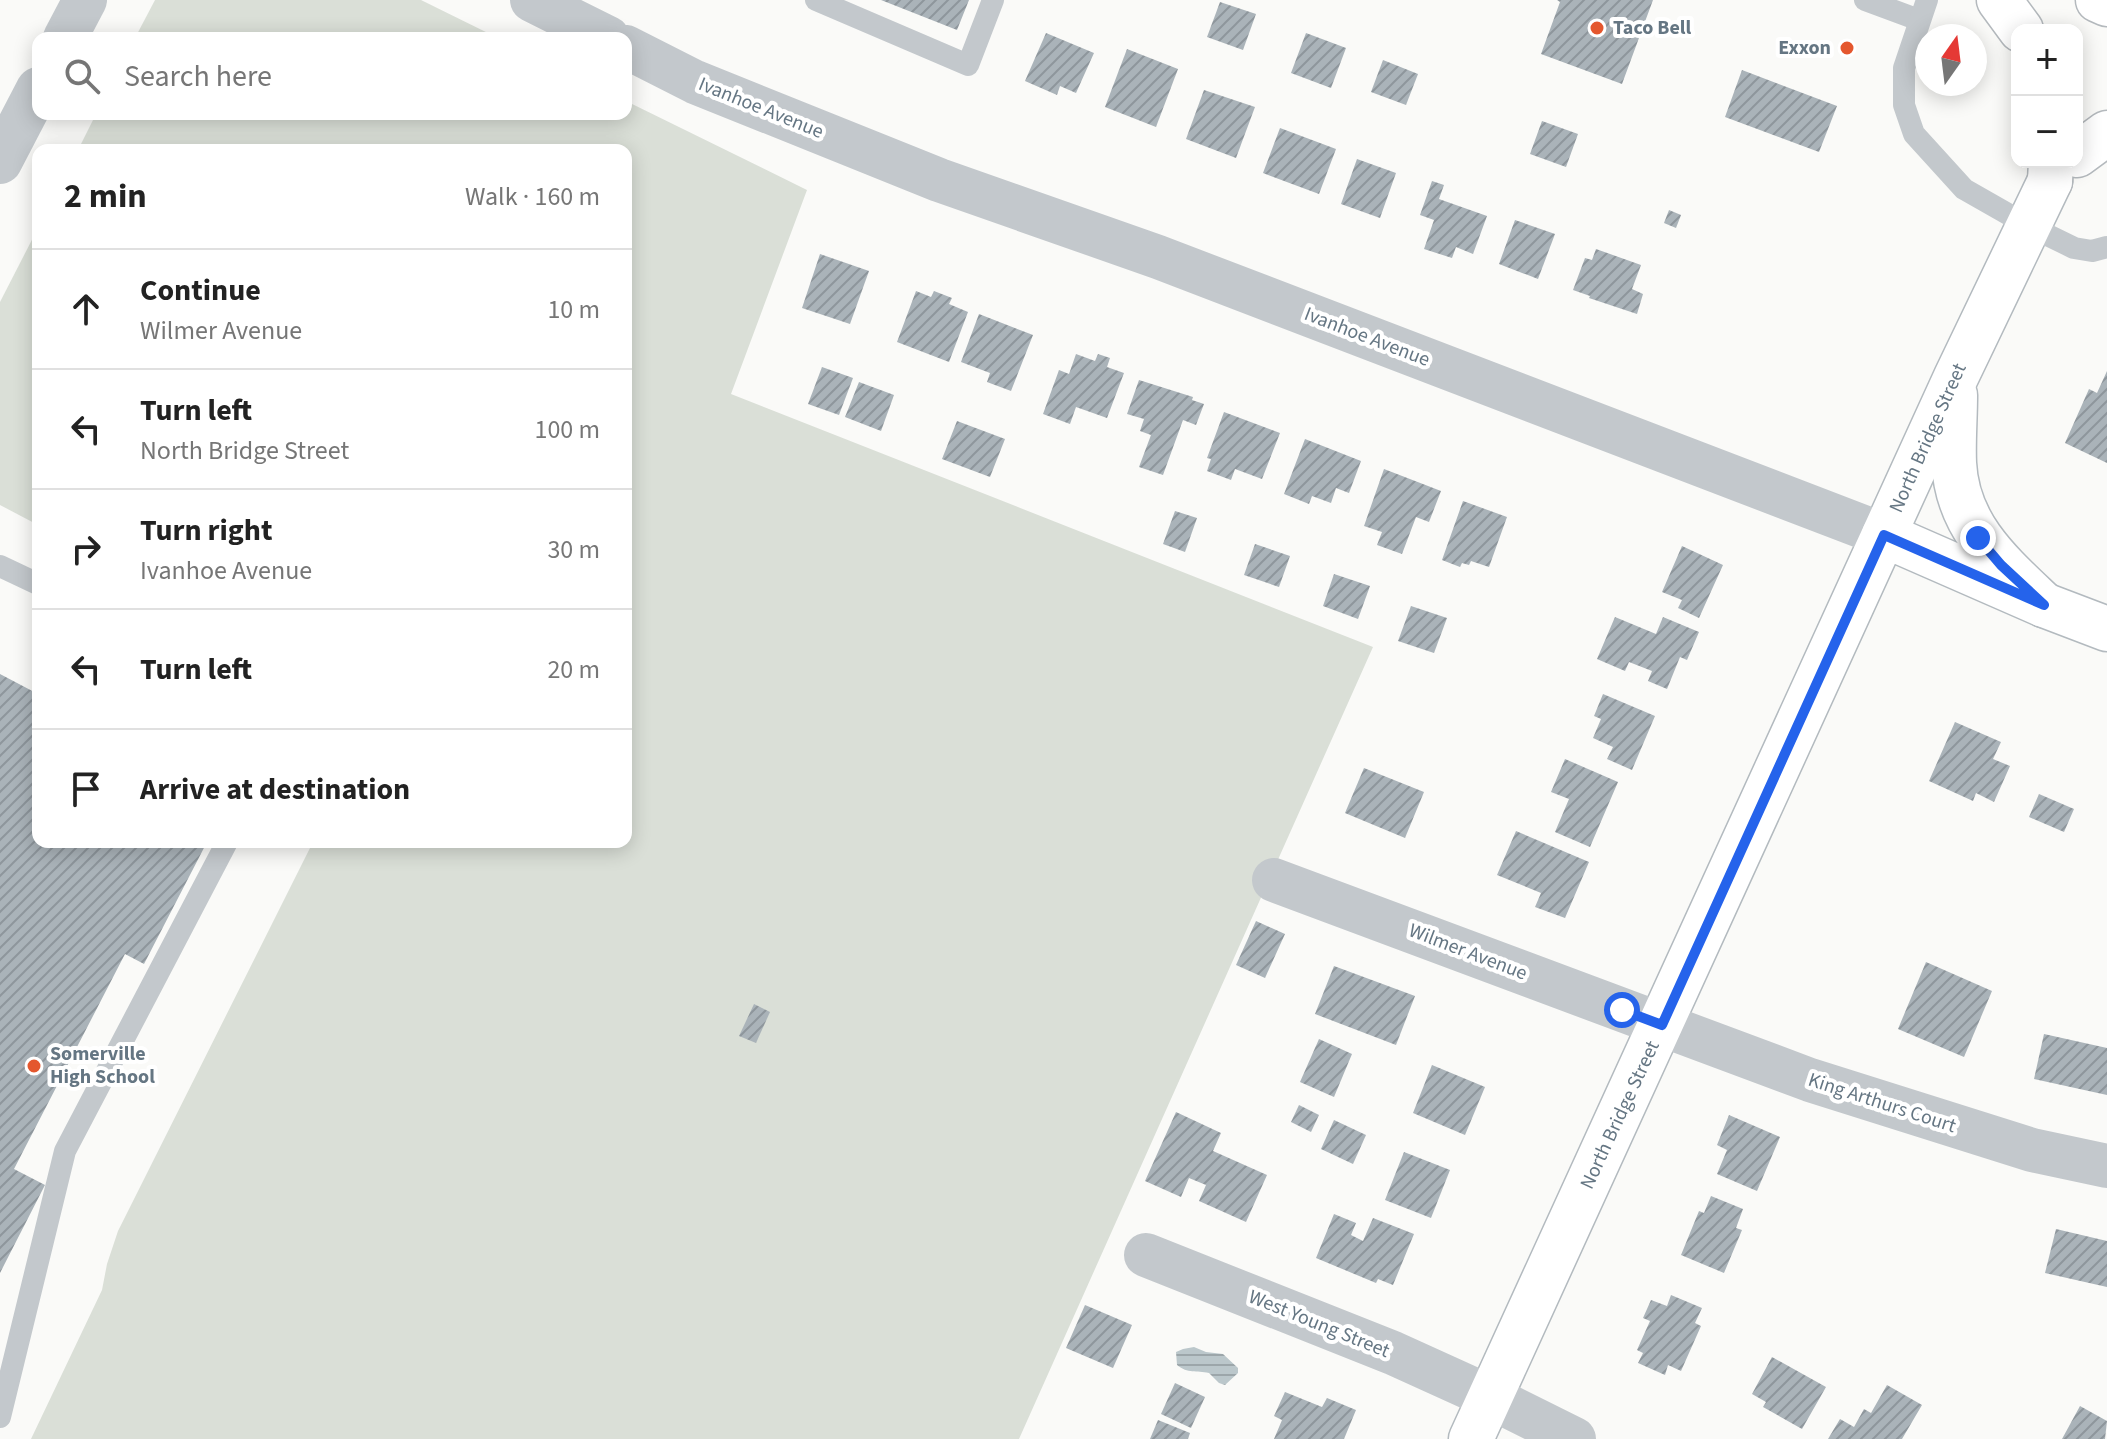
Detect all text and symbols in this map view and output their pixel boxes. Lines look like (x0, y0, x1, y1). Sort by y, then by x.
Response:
place label: Taco Bell (1613, 14, 1691, 42)
marker: Taco Bell (1588, 19, 1606, 37)
north arrow (1915, 24, 1987, 96)
map controls (2011, 24, 2083, 168)
button: + (2011, 24, 2083, 96)
search box (32, 32, 632, 120)
place label: Exxon (1778, 34, 1831, 62)
marker: Exxon (1838, 39, 1856, 57)
icon: search (60, 54, 104, 98)
text: Search here (124, 55, 272, 98)
street label: Ivanhoe Avenue (694, 70, 828, 146)
button: − (2011, 96, 2083, 168)
text: 2 min (64, 172, 147, 221)
text: Walk · 160 m (465, 178, 600, 215)
text: Continue (140, 269, 261, 312)
icon: ahead (64, 287, 108, 331)
text: 10 m (547, 291, 600, 328)
street label: Ivanhoe Avenue (1300, 300, 1434, 374)
text: Wilmer Avenue (140, 312, 302, 349)
street label: North Bridge Street (1882, 359, 1974, 517)
text: Turn left (140, 389, 252, 432)
icon: left (64, 407, 108, 451)
text: 100 m (534, 411, 600, 448)
text: North Bridge Street (140, 432, 349, 469)
text: Turn right (140, 509, 272, 552)
route end (1960, 520, 1996, 556)
icon: right (64, 527, 108, 571)
text: 30 m (547, 531, 600, 568)
text: Ivanhoe Avenue (140, 552, 312, 589)
icon: left (64, 647, 108, 691)
text: Turn left (140, 648, 252, 691)
text: 20 m (547, 651, 600, 688)
icon: arrive (64, 767, 108, 811)
text: Arrive at destination (140, 768, 410, 811)
street label: Wilmer Avenue (1405, 917, 1531, 987)
route start (1604, 992, 1640, 1028)
street label: North Bridge Street (1573, 1036, 1667, 1194)
place label: Somerville High School (50, 1040, 155, 1091)
marker: Somerville High School (25, 1057, 43, 1075)
street label: King Arthurs Court (1804, 1066, 1960, 1140)
street label: West Young Street (1244, 1283, 1394, 1365)

